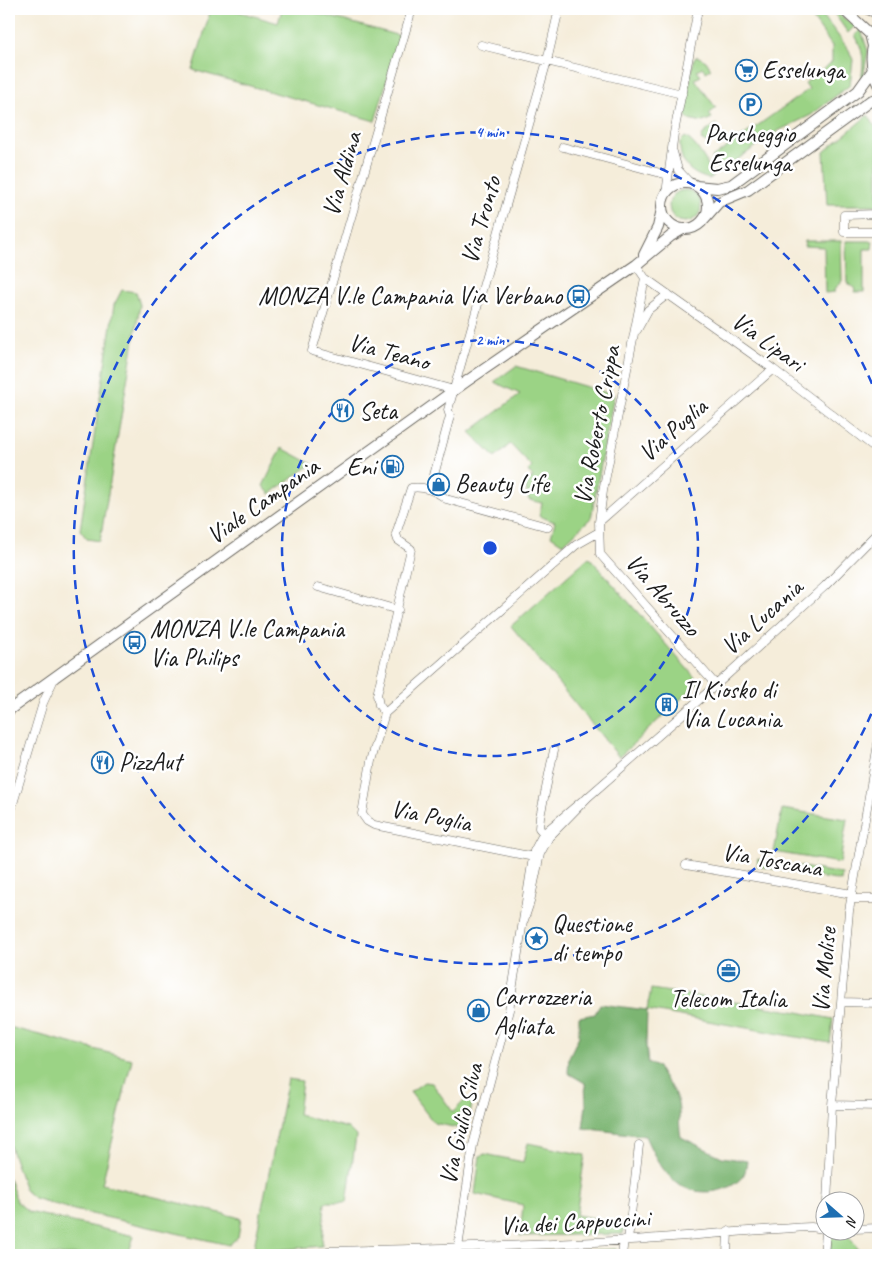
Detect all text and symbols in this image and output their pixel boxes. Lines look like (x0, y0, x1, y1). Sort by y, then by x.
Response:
place label: Esselunga (762, 54, 847, 86)
supermarket icon: Esselunga (734, 58, 758, 82)
parking icon: Parcheggio Esselunga (738, 93, 762, 117)
place label: Parcheggio Esselunga (705, 118, 796, 179)
text: 4 min (476, 123, 505, 142)
street label: Via Aldina (315, 126, 370, 220)
street label: Via Tronto (453, 172, 509, 267)
place label: MONZA V.le Campania Via Verbano (258, 280, 563, 312)
bus stop icon: MONZA V.le Campania Via Verbano (566, 284, 590, 308)
street label: Via Lipari (725, 305, 813, 381)
street label: Via Teano (345, 326, 436, 379)
text: 2 min (476, 331, 505, 350)
street label: Via Roberto Crippa (566, 341, 628, 507)
street label: Via Puglia (632, 390, 716, 469)
place label: Seta (359, 395, 399, 427)
restaurant icon: Seta (331, 399, 355, 423)
street label: Viale Campania (201, 449, 327, 551)
place label: Eni (347, 451, 379, 483)
fuel station icon: Eni (380, 455, 404, 479)
place label: Beauty Life (455, 468, 551, 500)
shop icon: Beauty Life (427, 472, 451, 496)
centre of rings (481, 539, 499, 557)
street label: Via Abruzzo (618, 547, 708, 644)
street label: Via Lucania (715, 570, 811, 662)
place label: MONZA V.le Campania Via Philips (150, 613, 346, 674)
bus stop icon: MONZA V.le Campania Via Philips (122, 631, 146, 655)
place label: Il Kiosko di Via Lucania (682, 674, 784, 735)
building icon: Il Kiosko di Via Lucania (654, 692, 678, 716)
place label: PizzAut (119, 746, 185, 778)
restaurant icon: PizzAut (91, 750, 115, 774)
street label: Via Puglia (388, 793, 476, 840)
street label: Via Toscana (720, 836, 826, 885)
place label: Questione di tempo (552, 908, 633, 969)
street label: Via Molise (804, 924, 844, 1014)
place icon: Questione di tempo (524, 926, 548, 950)
office icon: Telecom Italia (716, 958, 740, 982)
place label: Carrozzeria Agliata (494, 981, 593, 1042)
place label: Telecom Italia (670, 983, 789, 1015)
shop icon: Carrozzeria Agliata (466, 999, 490, 1023)
street label: Via Giulio Silva (432, 1058, 491, 1188)
north arrow (814, 1192, 864, 1242)
street label: Via dei Cappuccini (499, 1202, 654, 1242)
text: N (841, 1213, 861, 1229)

